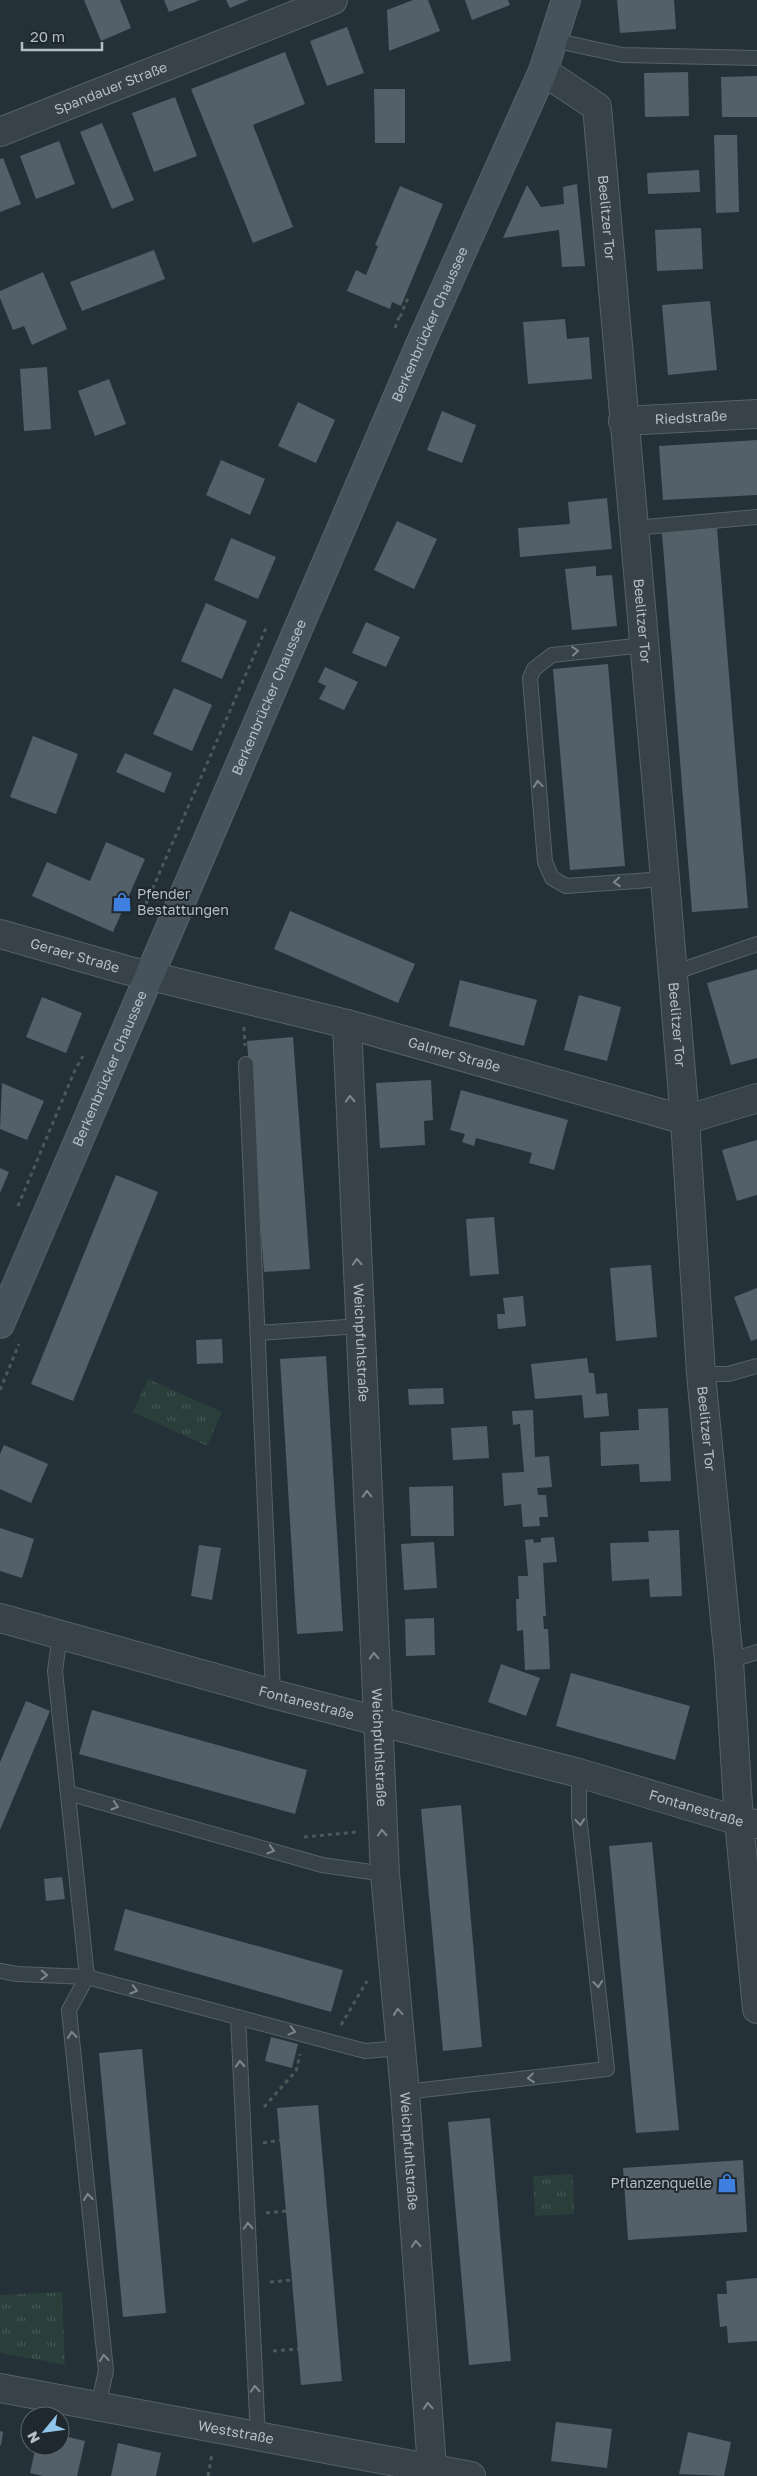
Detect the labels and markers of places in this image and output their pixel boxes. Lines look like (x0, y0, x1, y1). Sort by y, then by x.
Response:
place label: Pfender Bestattungen (137, 885, 229, 918)
shop icon: Pfender Bestattungen (111, 891, 133, 913)
shop icon: Pflanzenquelle (716, 2172, 738, 2194)
place label: Pflanzenquelle (611, 2174, 712, 2191)

